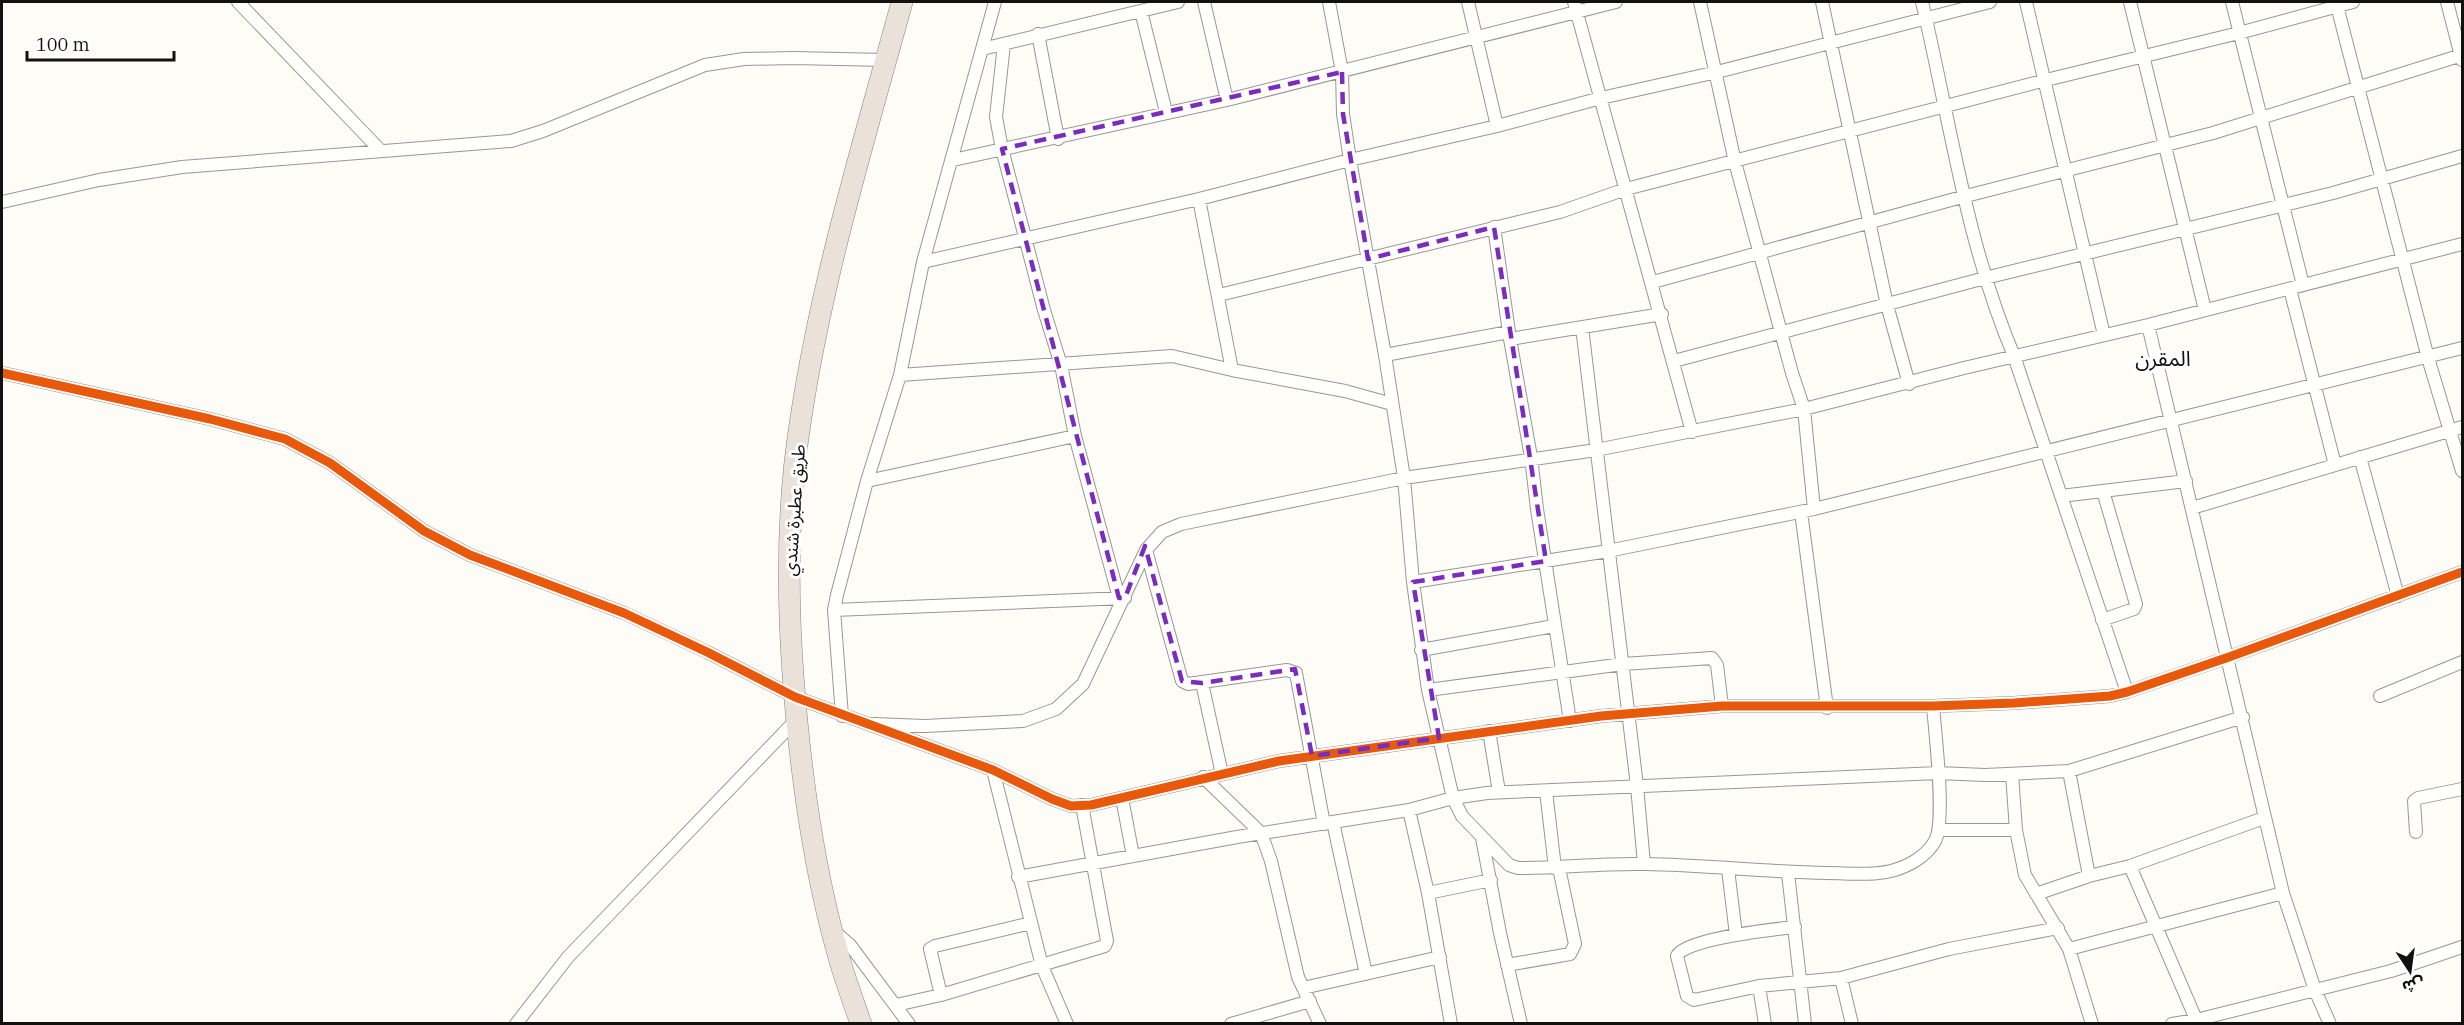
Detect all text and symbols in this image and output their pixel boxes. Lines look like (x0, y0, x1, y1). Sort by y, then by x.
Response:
scale bar (27, 24, 174, 62)
text: 100 m (36, 33, 90, 56)
district label: المقرن (2135, 344, 2191, 372)
street label: طريق عطبرة شندي (778, 443, 812, 577)
north arrow (2380, 941, 2440, 1001)
text: ش (2400, 973, 2426, 998)

